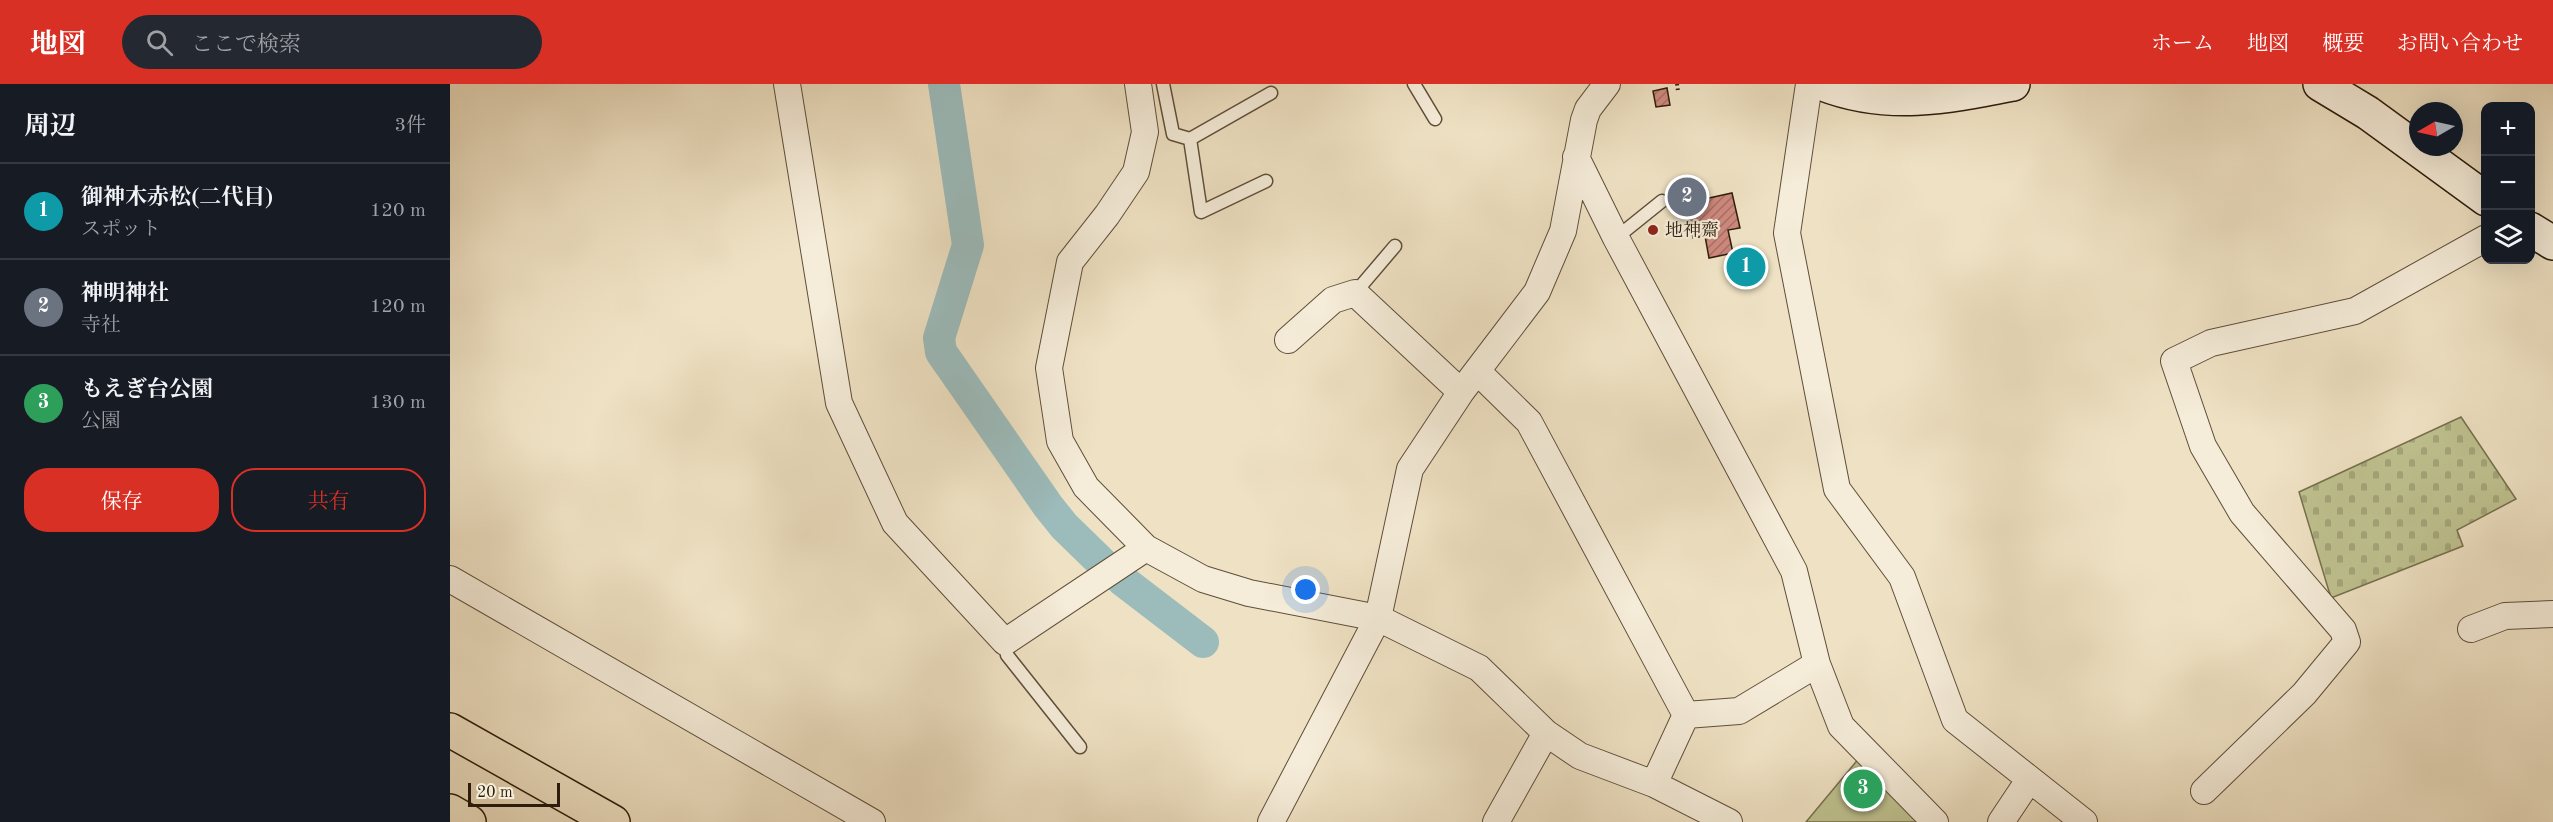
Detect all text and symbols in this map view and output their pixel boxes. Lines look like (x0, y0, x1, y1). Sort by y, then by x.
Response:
search box (122, 15, 542, 69)
icon: search (143, 26, 176, 59)
text: 地図 (30, 32, 86, 60)
text: ここで検索 (191, 34, 301, 56)
text: ホーム (2151, 34, 2214, 55)
text: 地図 (2247, 34, 2289, 55)
text: 概要 (2322, 34, 2364, 55)
text: お問い合わせ (2397, 34, 2523, 55)
north arrow (2409, 102, 2463, 156)
map controls (2481, 102, 2535, 264)
button: + (2481, 102, 2535, 156)
text: 周辺 (24, 114, 76, 140)
text: 3件 (394, 116, 426, 136)
button: − (2481, 156, 2535, 210)
pin: 2 (1668, 174, 1706, 220)
text: 御神木赤松(二代目) (81, 187, 273, 209)
text: 1 (38, 201, 49, 221)
text: 120 m (370, 201, 426, 221)
button: layers (2481, 210, 2535, 264)
text: スポット (81, 220, 161, 240)
place label: 地神齋 (1665, 220, 1719, 240)
marker: 地神齋 (1646, 223, 1660, 237)
pin: 1 (1726, 244, 1766, 290)
text: 神明神社 (81, 283, 169, 305)
text: 2 (38, 297, 49, 317)
text: 120 m (370, 297, 426, 317)
text: 寺社 (81, 316, 121, 336)
text: もえぎ台公園 (81, 379, 213, 401)
text: 3 (38, 393, 49, 413)
text: 130 m (370, 393, 426, 413)
text: 公園 (81, 412, 121, 432)
button: 保存 (24, 468, 219, 532)
button: 共有 (231, 468, 426, 532)
your location (1291, 575, 1320, 604)
pin: 3 (1844, 766, 1882, 812)
scale bar (468, 780, 560, 808)
text: 20 m (477, 785, 513, 801)

